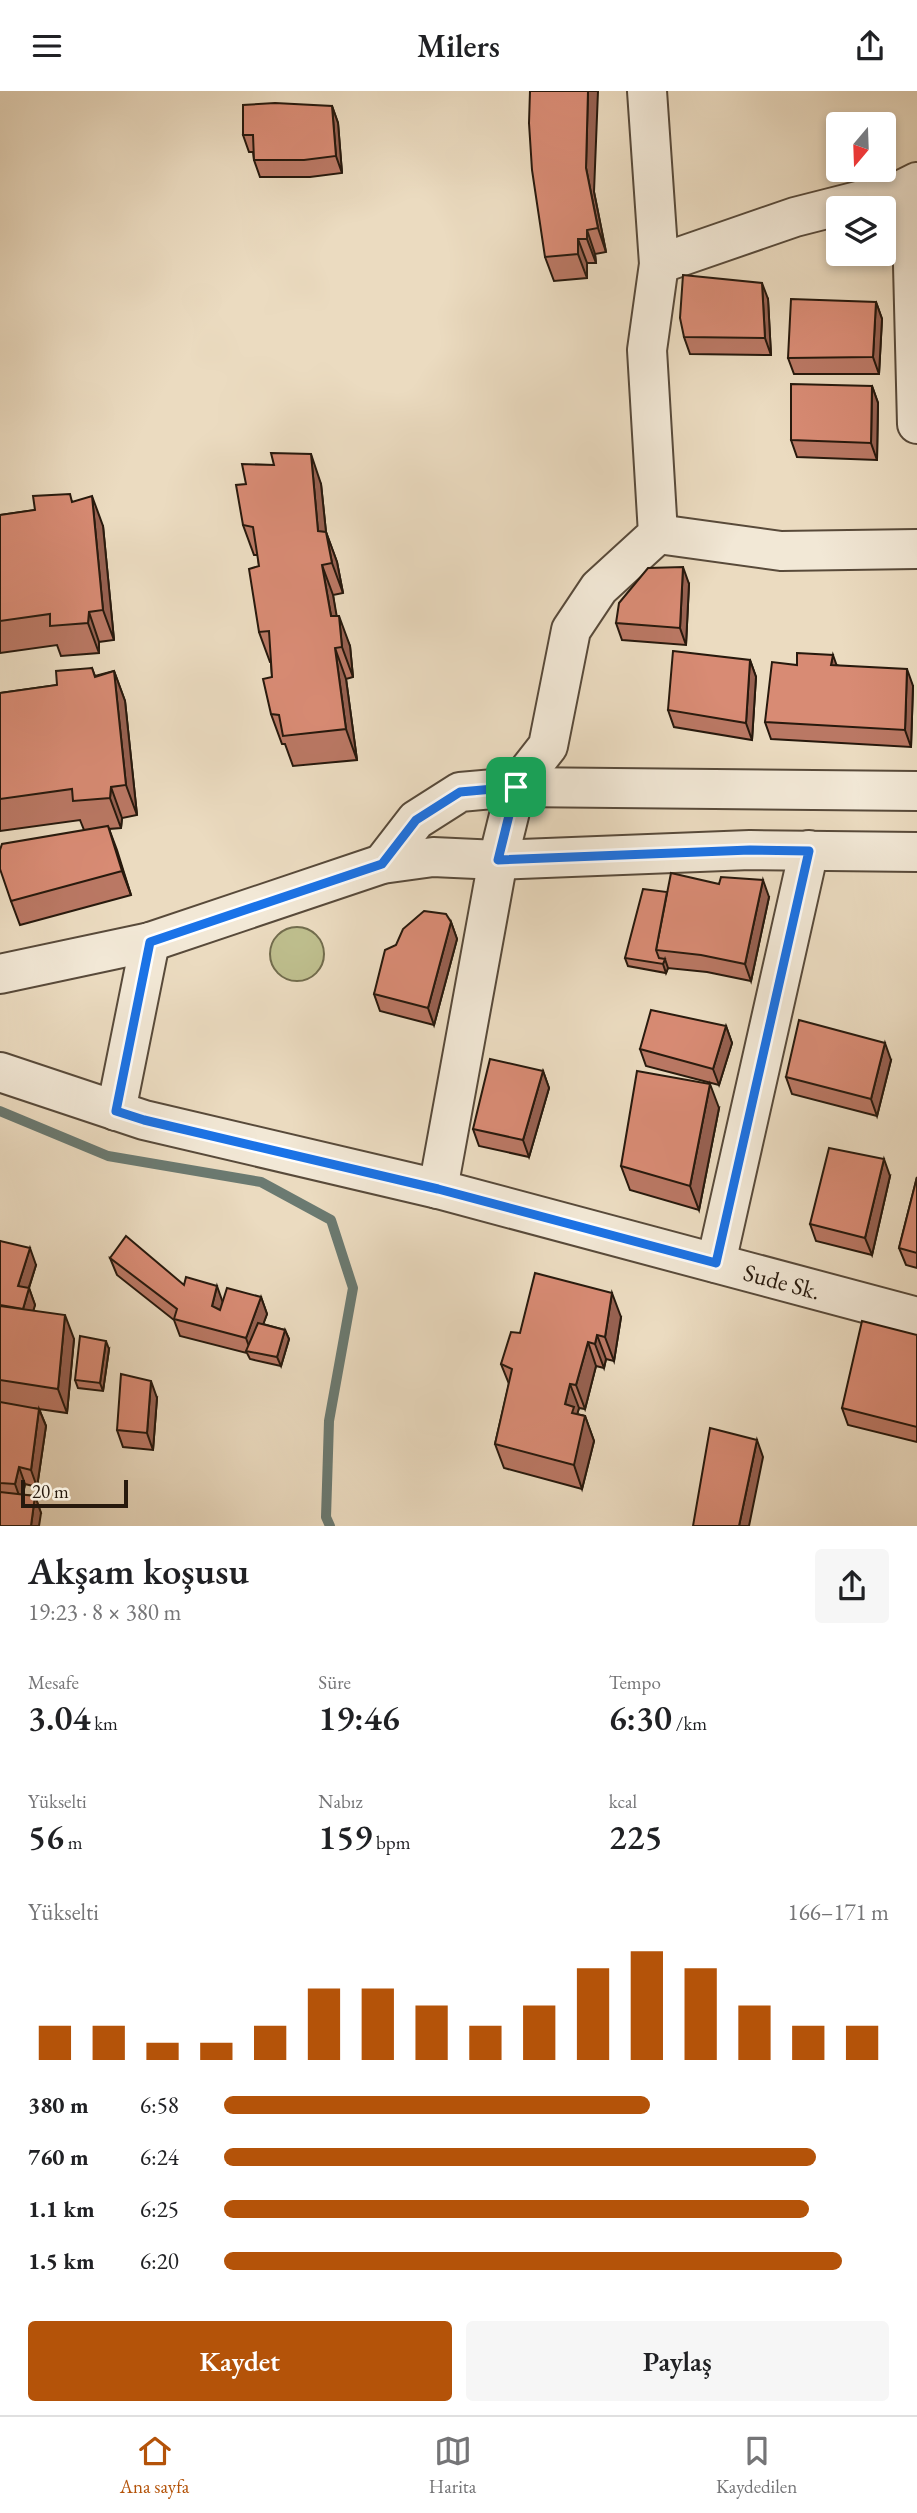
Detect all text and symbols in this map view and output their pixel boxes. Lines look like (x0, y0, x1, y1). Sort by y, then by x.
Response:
text: Milers (417, 25, 500, 67)
icon: menu (28, 27, 66, 65)
icon: share (851, 27, 889, 65)
north arrow (826, 112, 896, 182)
map controls (826, 112, 896, 266)
button: layers (826, 196, 896, 266)
pin (486, 757, 546, 817)
icon: arrive (497, 768, 535, 806)
street label: Sude Sk. (740, 1256, 824, 1306)
scale bar (21, 1477, 128, 1509)
text: 20 m (32, 1479, 69, 1504)
text: Akşam koşusu (28, 1546, 249, 1595)
button: share (815, 1549, 889, 1623)
text: 19:23 · 8 × 380 m (28, 1597, 181, 1627)
text: Mesafe (28, 1670, 79, 1695)
text: Süre (318, 1670, 351, 1695)
text: Tempo (609, 1670, 661, 1695)
text: 3.04 (28, 1695, 90, 1740)
text: 19:46 (318, 1695, 400, 1740)
text: 6:30 (609, 1695, 672, 1740)
text: km (90, 1711, 118, 1736)
text: /km (672, 1711, 707, 1736)
text: Yükselti (28, 1789, 87, 1814)
text: Nabız (318, 1789, 363, 1814)
text: kcal (609, 1789, 637, 1814)
text: 56 (28, 1814, 64, 1859)
text: 159 (318, 1814, 372, 1859)
text: 225 (609, 1814, 663, 1859)
text: m (64, 1830, 83, 1855)
text: bpm (372, 1830, 410, 1855)
text: Yükselti (28, 1897, 99, 1927)
text: 166–171 m (788, 1897, 889, 1927)
text: 380 m (28, 2090, 89, 2120)
text: 6:58 (140, 2090, 179, 2120)
text: 760 m (28, 2142, 89, 2172)
text: 6:24 (140, 2142, 179, 2172)
text: 1.1 km (28, 2194, 95, 2224)
text: 6:25 (140, 2194, 179, 2224)
text: 1.5 km (28, 2246, 95, 2276)
text: 6:20 (140, 2246, 179, 2276)
button: Kaydet (28, 2321, 452, 2401)
button: Paylaş (466, 2321, 889, 2401)
tab: Ana sayfa (120, 2432, 189, 2499)
tab: Harita (429, 2432, 476, 2499)
tab: Kaydedilen (716, 2432, 797, 2499)

